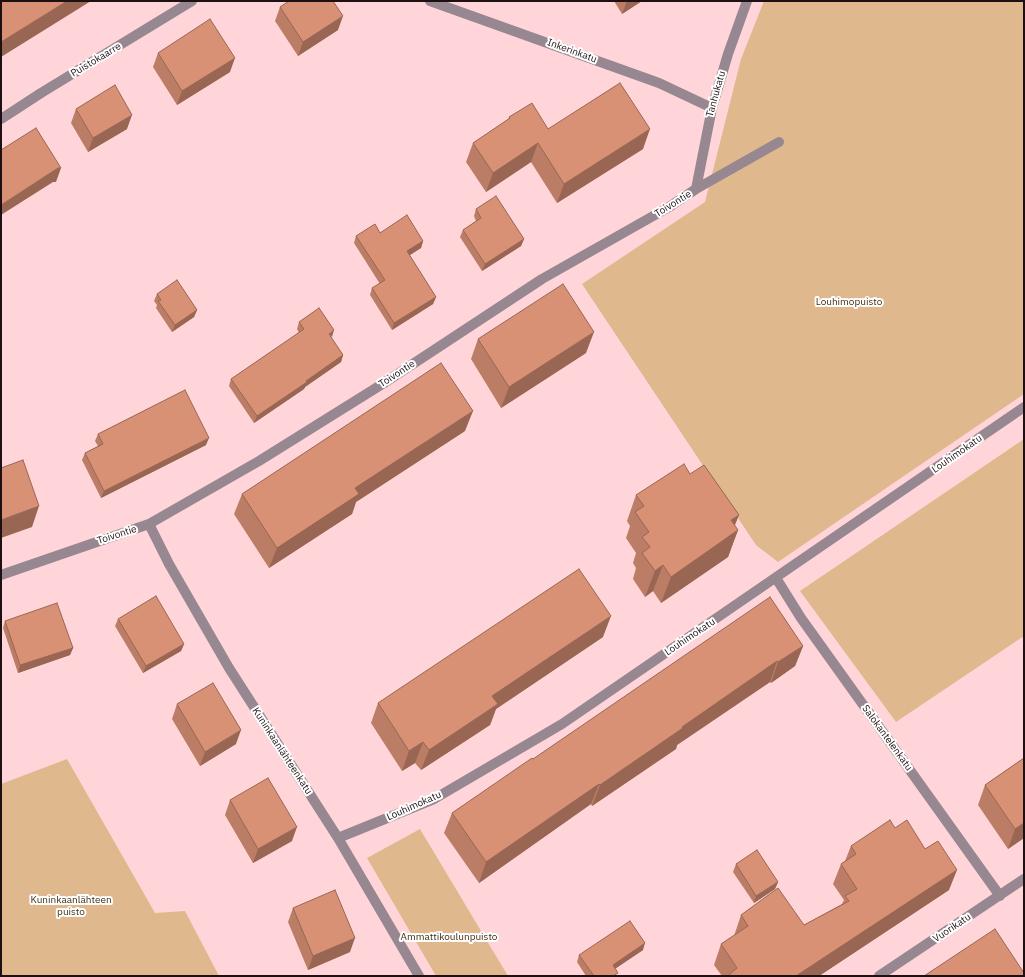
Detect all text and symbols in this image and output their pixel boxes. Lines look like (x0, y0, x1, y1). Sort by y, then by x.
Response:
street label: Inkerinkatu (546, 36, 598, 66)
street label: Puistokaarre (69, 40, 123, 80)
street label: Tanhukatu (704, 70, 728, 118)
street label: Toivontie (653, 188, 693, 220)
park label: Louhimopuisto (816, 296, 882, 308)
street label: Toivontie (377, 358, 417, 390)
street label: Louhimokatu (930, 432, 984, 476)
street label: Toivontie (96, 523, 138, 547)
street label: Louhimokatu (662, 616, 718, 658)
street label: Salokantelenkatu (859, 703, 915, 773)
street label: Kuninkaanlähteenkatu (249, 705, 315, 797)
street label: Louhimokatu (385, 789, 443, 823)
park label: Kuninkaanlähteen puisto (30, 894, 112, 918)
street label: Vuorikatu (931, 911, 973, 945)
park label: Ammattikoulunpuisto (401, 931, 497, 943)

